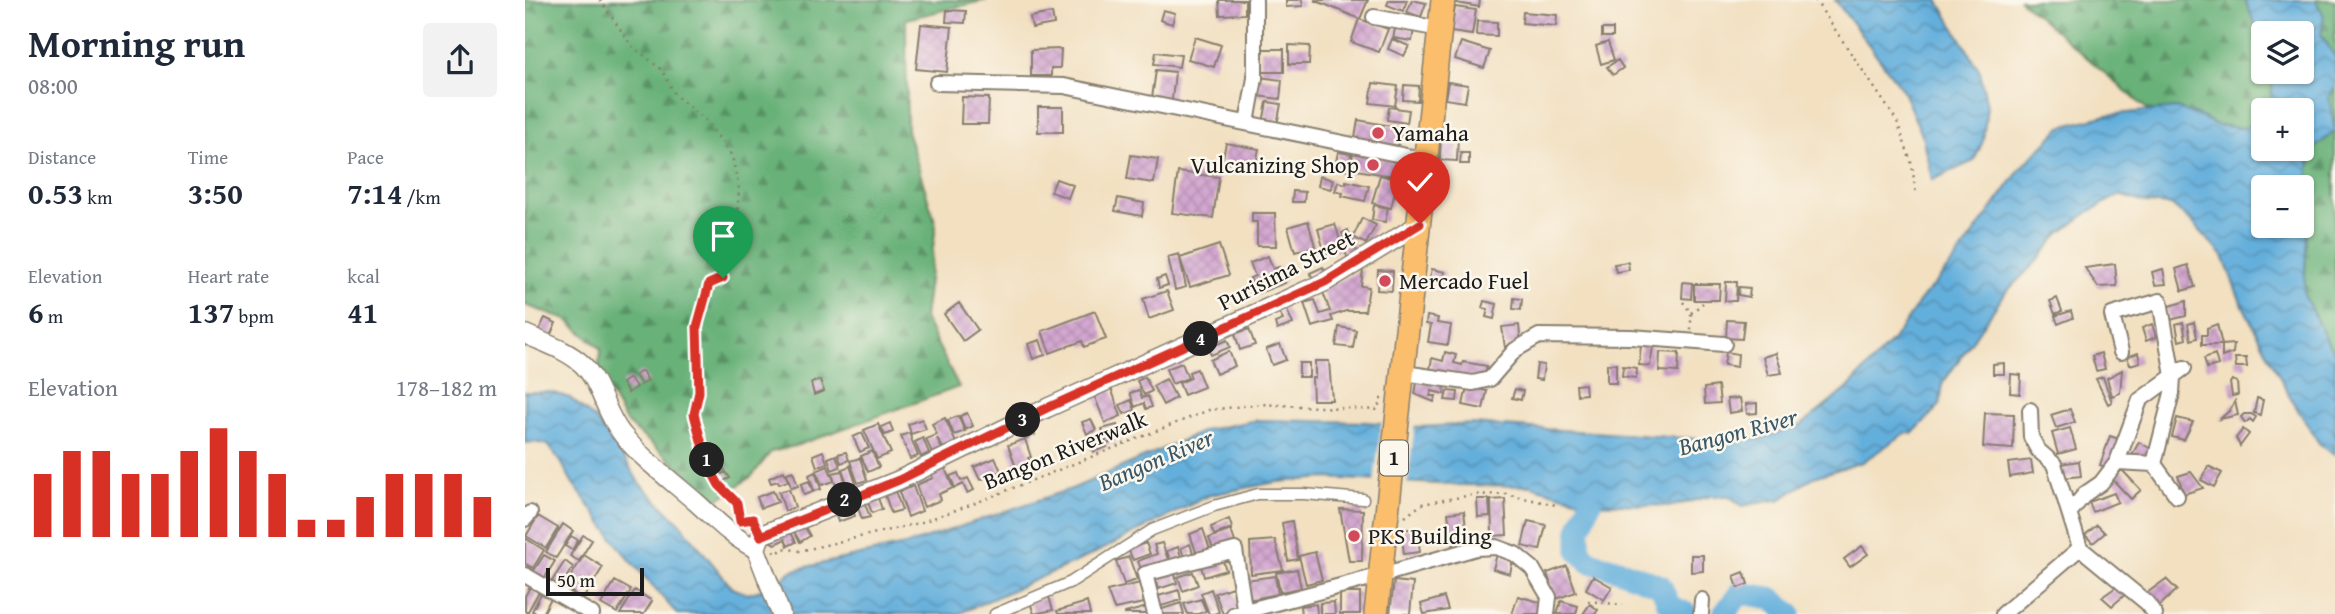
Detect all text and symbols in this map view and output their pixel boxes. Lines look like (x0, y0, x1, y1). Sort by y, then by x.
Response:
text: Morning run (28, 15, 245, 71)
map controls (2251, 21, 2314, 238)
button: layers (2251, 21, 2314, 84)
button: share (423, 23, 497, 97)
text: 08:00 (28, 69, 78, 102)
button: + (2251, 98, 2314, 161)
place label: Yamaha (1392, 116, 1469, 149)
marker: Yamaha (1370, 125, 1386, 141)
text: Distance (28, 143, 96, 171)
text: Time (188, 143, 228, 171)
text: Pace (347, 143, 384, 171)
place label: Vulcanizing Shop (1190, 148, 1359, 181)
pin (1390, 152, 1450, 224)
marker: Vulcanizing Shop (1365, 157, 1381, 173)
icon: check (1401, 163, 1439, 201)
text: 0.53 (28, 171, 83, 215)
text: 3:50 (188, 171, 243, 215)
text: 7:14 (347, 171, 402, 215)
button: − (2251, 175, 2314, 238)
text: km (83, 183, 112, 211)
text: /km (402, 183, 441, 211)
pin (693, 206, 753, 278)
icon: arrive (704, 217, 742, 255)
street label: Purisima Street (1212, 221, 1360, 318)
text: Elevation (28, 262, 102, 290)
text: Heart rate (188, 262, 269, 290)
text: kcal (347, 262, 380, 290)
place label: Mercado Fuel (1399, 264, 1529, 297)
marker: Mercado Fuel (1377, 273, 1393, 289)
text: 6 (28, 290, 44, 334)
text: 137 (188, 290, 234, 334)
text: 41 (347, 290, 378, 334)
text: m (44, 302, 63, 330)
text: bpm (234, 302, 274, 330)
pin: 4 (1183, 322, 1219, 356)
text: 4 (1196, 324, 1205, 352)
text: Elevation (28, 371, 118, 404)
text: 178–182 m (396, 371, 497, 404)
water label: Bangon River (1674, 399, 1802, 464)
street label: Bangon Riverwalk (978, 402, 1152, 497)
pin: 3 (1005, 402, 1041, 438)
text: 3 (1018, 405, 1027, 433)
water label: Bangon River (1092, 419, 1220, 500)
road number: 1 (1380, 440, 1408, 476)
pin: 1 (689, 442, 725, 477)
text: 1 (702, 445, 711, 473)
pin: 2 (827, 482, 863, 518)
text: 2 (840, 485, 849, 513)
place label: PKS Building (1368, 519, 1492, 552)
marker: PKS Building (1346, 528, 1362, 544)
scale bar (546, 565, 644, 597)
text: 50 m (557, 566, 595, 594)

